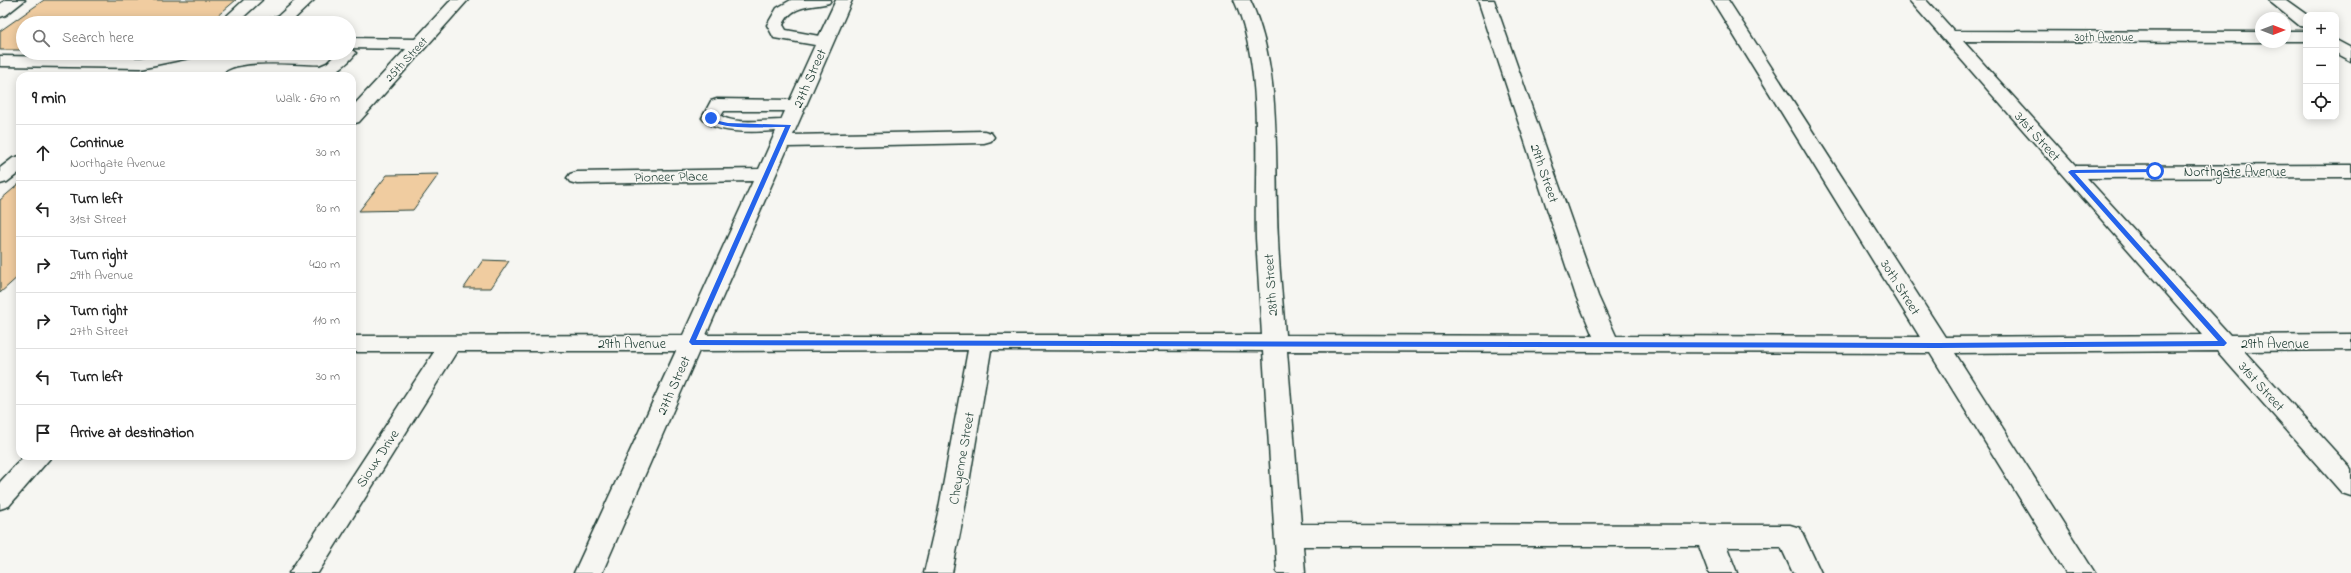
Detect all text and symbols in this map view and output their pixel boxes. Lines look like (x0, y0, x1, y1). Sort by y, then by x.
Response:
north arrow (2255, 12, 2291, 48)
map controls (2303, 12, 2339, 120)
button: + (2303, 12, 2339, 48)
search box (16, 16, 356, 60)
icon: search (30, 27, 52, 49)
text: Search here (62, 27, 134, 49)
street label: 30th Avenue (2075, 29, 2134, 47)
street label: 25th Street (381, 33, 432, 86)
street label: 27th Street (788, 45, 833, 112)
button: − (2303, 48, 2339, 84)
button: locate (2303, 84, 2339, 120)
text: 9 min (32, 86, 66, 111)
text: Walk · 670 m (276, 89, 340, 108)
street label: 31st Street (2009, 107, 2065, 167)
route end (702, 109, 720, 127)
text: Continue (70, 132, 124, 154)
street label: 29th Street (1524, 141, 1564, 206)
icon: ahead (32, 142, 54, 164)
text: 30 m (316, 143, 340, 162)
text: Northgate Avenue (70, 154, 165, 173)
route start (2146, 162, 2164, 180)
street label: Northgate Avenue (2184, 162, 2287, 184)
street label: Pioneer Place (634, 166, 709, 189)
text: Turn left (70, 188, 123, 210)
icon: left (32, 198, 54, 220)
text: 80 m (316, 199, 340, 218)
text: 31st Street (70, 210, 127, 229)
text: Turn right (70, 244, 128, 266)
street label: 28th Street (1259, 253, 1284, 317)
icon: right (32, 254, 54, 276)
text: 420 m (309, 255, 340, 274)
street label: 30th Street (1874, 256, 1925, 320)
text: 29th Avenue (70, 266, 133, 285)
text: Turn right (70, 300, 128, 322)
icon: right (32, 310, 54, 332)
text: 110 m (313, 311, 340, 330)
text: 27th Street (70, 322, 128, 341)
street label: 29th Avenue (598, 334, 667, 355)
street label: 29th Avenue (2241, 334, 2310, 355)
street label: 27th Street (652, 352, 697, 419)
street label: 31st Street (2233, 357, 2289, 417)
icon: left (32, 366, 54, 388)
text: Turn left (70, 366, 123, 388)
text: 30 m (316, 367, 340, 386)
street label: Cheyenne Street (944, 410, 982, 506)
icon: arrive (32, 422, 54, 444)
text: Arrive at destination (70, 422, 194, 444)
street label: Sioux Drive (352, 425, 405, 492)

